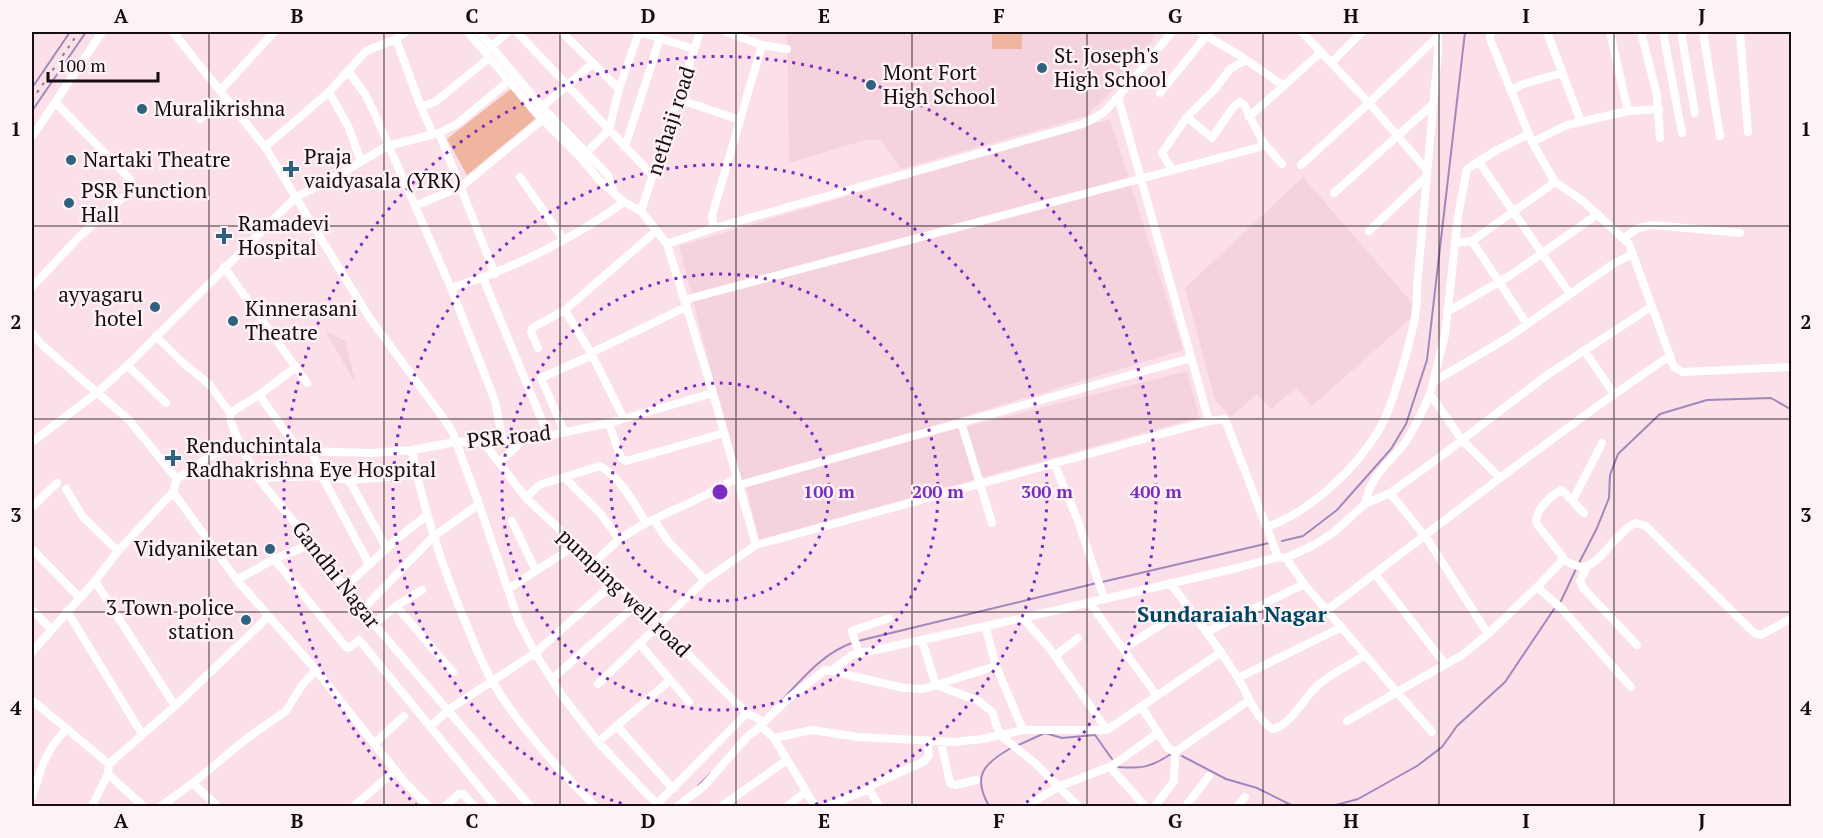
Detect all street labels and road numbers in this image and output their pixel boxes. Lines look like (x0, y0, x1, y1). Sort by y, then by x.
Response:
street label: nethaji road (639, 62, 701, 179)
street label: PSR road (466, 418, 553, 454)
street label: Gandhi Nagar (286, 515, 387, 634)
street label: pumping well road (552, 522, 697, 663)

